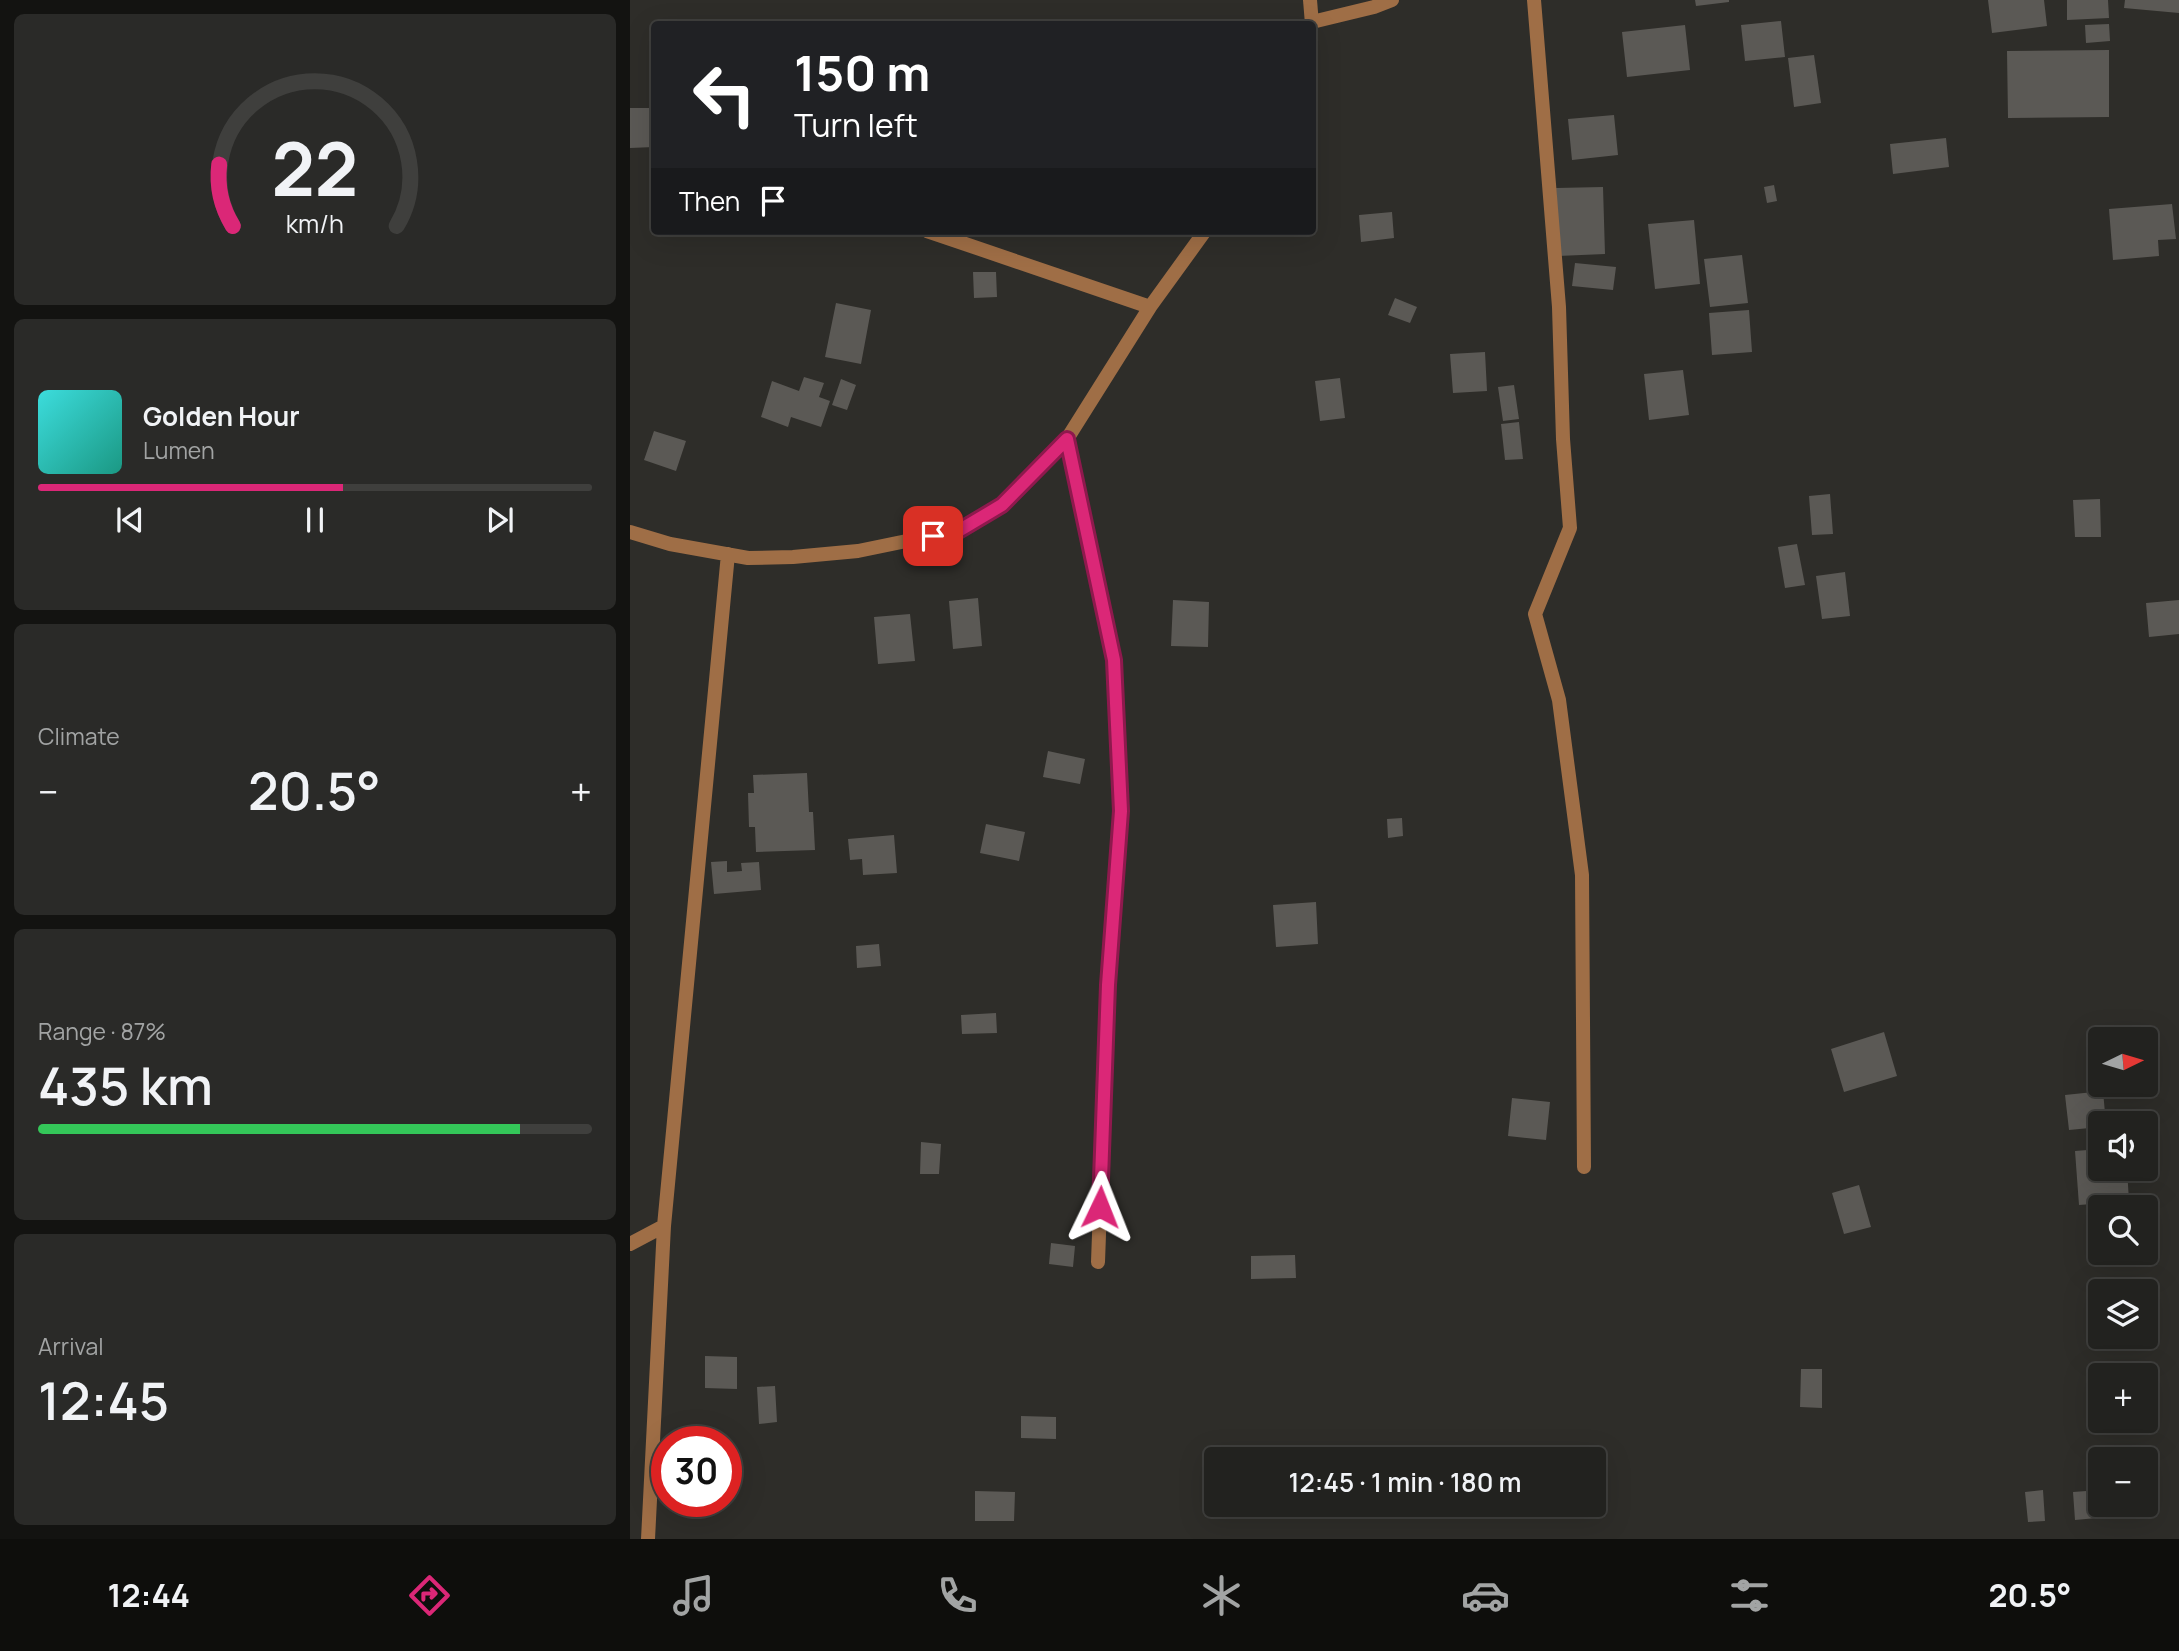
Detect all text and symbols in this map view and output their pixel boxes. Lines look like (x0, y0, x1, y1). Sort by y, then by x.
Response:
text: 150 m (794, 39, 930, 106)
icon: left (679, 49, 770, 140)
text: Turn left (794, 103, 918, 147)
text: 22 (272, 118, 358, 218)
icon: arrive (754, 182, 792, 220)
text: Then (679, 183, 740, 219)
text: km/h (286, 205, 344, 240)
text: Golden Hour (143, 398, 300, 434)
text: Lumen (143, 434, 215, 466)
icon: previous (111, 501, 149, 539)
icon: pause (296, 501, 334, 539)
icon: next (481, 501, 519, 539)
pin (903, 506, 963, 566)
icon: arrive (914, 517, 952, 555)
text: Climate (38, 720, 120, 752)
text: 20.5° (248, 755, 381, 826)
text: − (38, 765, 59, 817)
text: + (570, 765, 592, 817)
text: Range · 87% (38, 1015, 166, 1047)
north arrow (2088, 1027, 2158, 1097)
map controls (2088, 1027, 2158, 1517)
text: 435 km (38, 1050, 213, 1121)
button: sound (2088, 1111, 2158, 1181)
position arrow (1063, 1170, 1137, 1244)
button: search (2088, 1195, 2158, 1265)
button: layers (2088, 1279, 2158, 1349)
text: Arrival (38, 1330, 104, 1362)
button: + (2088, 1363, 2158, 1433)
text: 12:45 (38, 1365, 169, 1436)
speed limit sign: 30 (651, 1426, 742, 1517)
button: − (2088, 1447, 2158, 1517)
text: 12:45 · 1 min · 180 m (1289, 1464, 1522, 1500)
icon: directions (405, 1571, 454, 1620)
icon: music (669, 1571, 718, 1620)
icon: phone (933, 1571, 982, 1620)
icon: climate (1197, 1571, 1246, 1620)
icon: car (1461, 1571, 1510, 1620)
icon: filters (1725, 1571, 1774, 1620)
text: 12:44 (107, 1573, 190, 1617)
text: 20.5° (1988, 1573, 2071, 1617)

